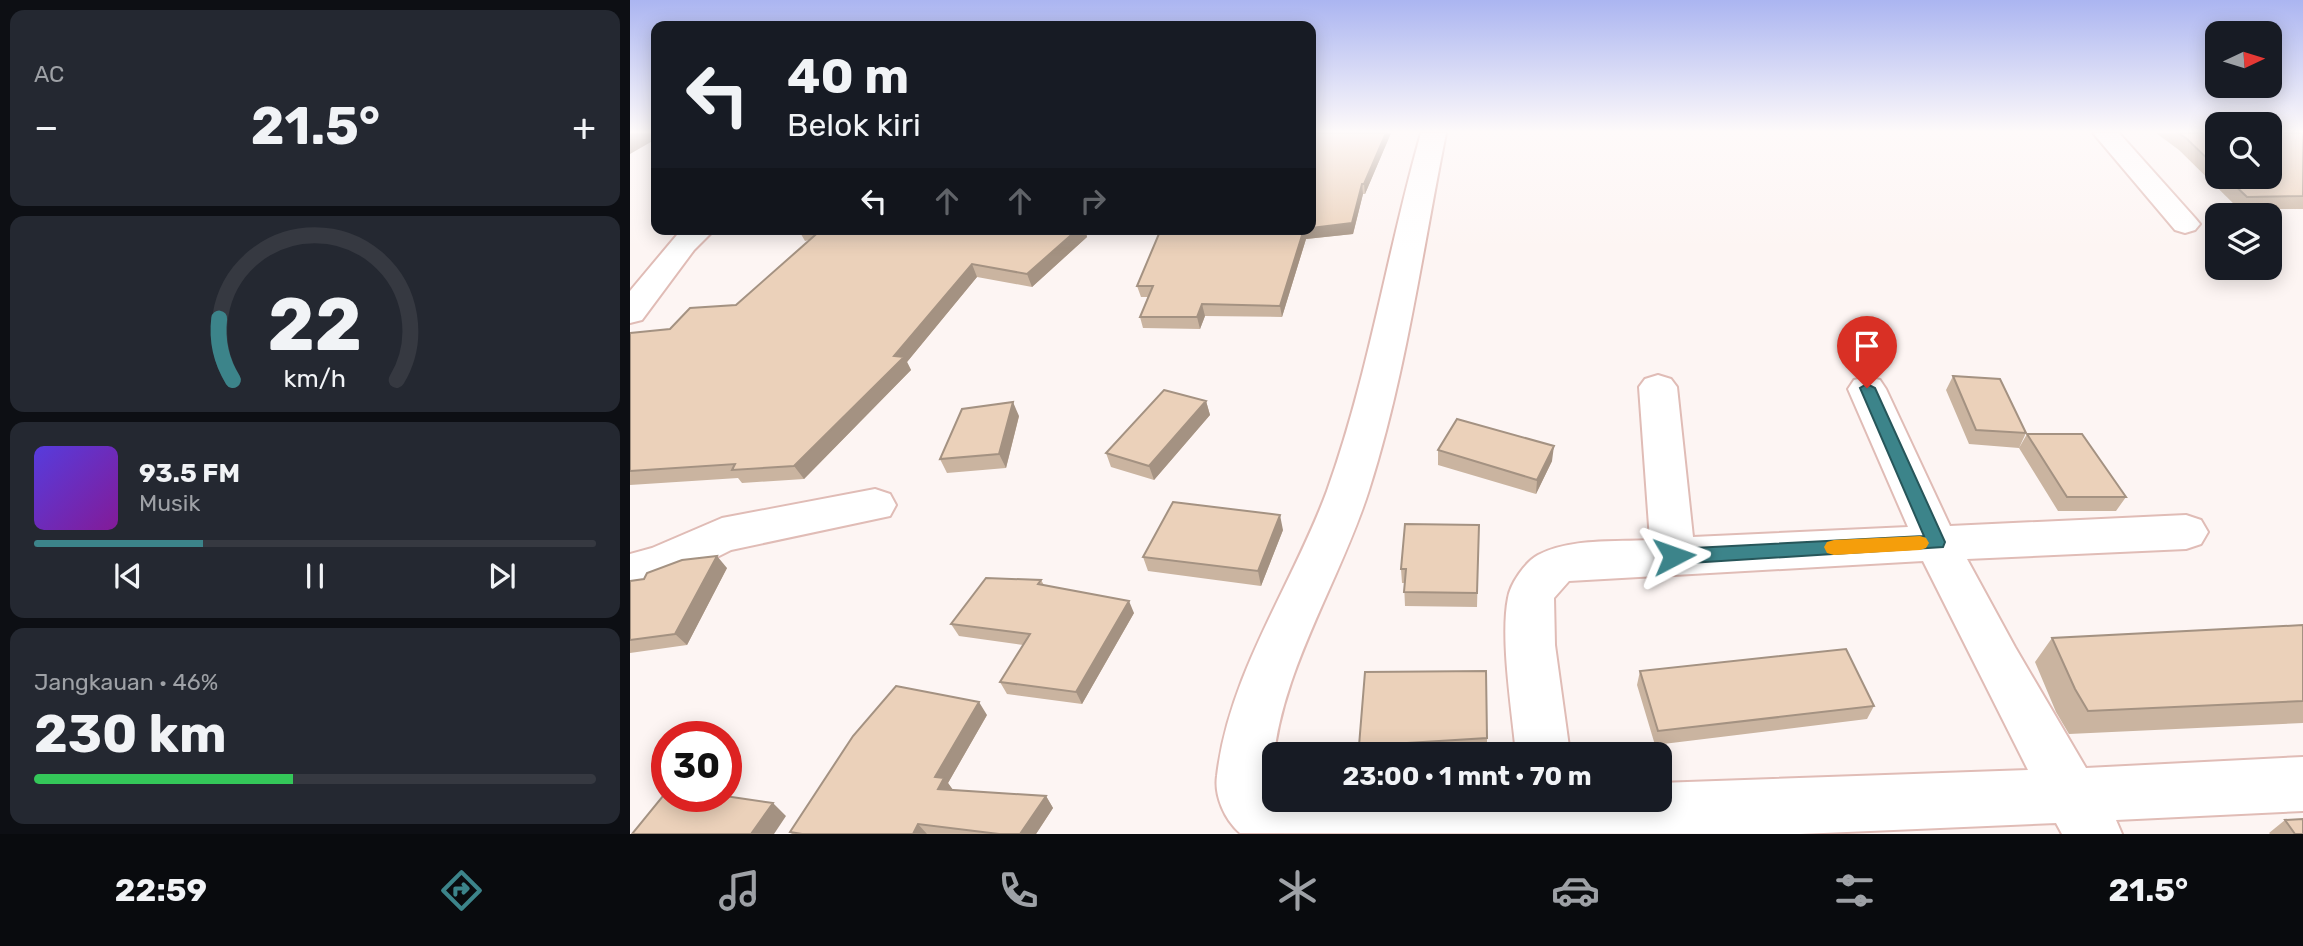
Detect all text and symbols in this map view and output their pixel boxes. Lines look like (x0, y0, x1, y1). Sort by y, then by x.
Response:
north arrow (2205, 21, 2282, 98)
map controls (2205, 21, 2282, 280)
text: 40 m (787, 47, 909, 105)
icon: left (672, 49, 763, 140)
text: AC (34, 60, 64, 88)
text: 21.5° (251, 95, 380, 157)
text: − (34, 104, 59, 150)
text: + (572, 104, 596, 150)
text: Belok kiri (787, 106, 921, 144)
button: search (2205, 112, 2282, 189)
icon: left (855, 182, 893, 220)
icon: ahead (928, 182, 966, 220)
icon: ahead (1001, 182, 1039, 220)
icon: right (1074, 182, 1112, 220)
button: layers (2205, 203, 2282, 280)
text: 22 (268, 282, 362, 368)
pin (1837, 316, 1897, 388)
icon: arrive (1848, 327, 1886, 365)
text: km/h (284, 364, 346, 393)
text: 93.5 FM (139, 458, 240, 489)
text: Musik (139, 489, 200, 517)
position arrow (1637, 519, 1711, 593)
icon: previous (109, 557, 147, 595)
icon: pause (296, 557, 334, 595)
icon: next (483, 557, 521, 595)
text: Jangkauan · 46% (34, 668, 218, 696)
text: 230 km (34, 703, 227, 765)
speed limit sign: 30 (651, 721, 742, 812)
text: 23:00 · 1 mnt · 70 m (1342, 761, 1592, 792)
icon: directions (437, 866, 486, 915)
icon: music (715, 866, 764, 915)
icon: phone (994, 866, 1043, 915)
icon: climate (1273, 866, 1322, 915)
icon: car (1551, 866, 1600, 915)
icon: filters (1830, 866, 1879, 915)
text: 22:59 (115, 871, 207, 909)
text: 21.5° (2108, 871, 2188, 909)

